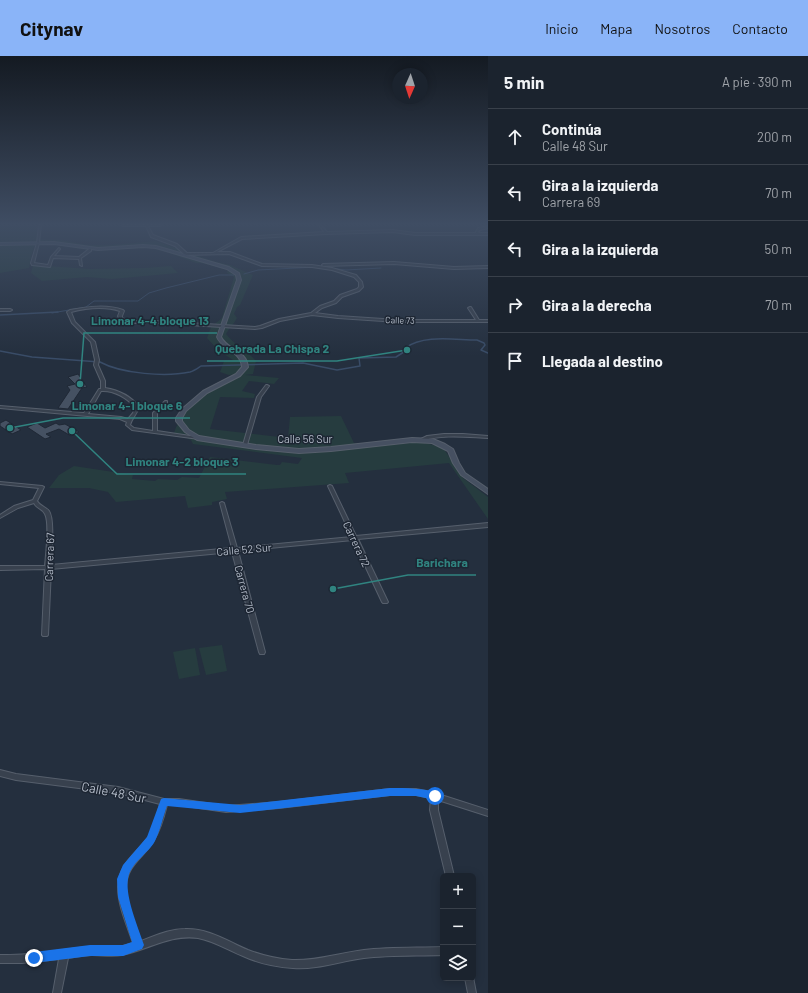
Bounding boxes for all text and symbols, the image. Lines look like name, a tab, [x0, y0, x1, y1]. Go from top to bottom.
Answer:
text: Citynav	[20, 17, 83, 40]
text: Inicio	[545, 20, 578, 37]
text: Mapa	[600, 20, 632, 37]
text: Nosotros	[654, 20, 710, 37]
text: Contacto	[732, 20, 788, 37]
north arrow	[392, 68, 428, 104]
text: 5 min	[504, 72, 544, 92]
text: A pie · 390 m	[722, 74, 792, 90]
text: Continúa	[542, 120, 602, 138]
icon: ahead	[504, 126, 526, 148]
text: 200 m	[757, 129, 792, 145]
text: Calle 48 Sur	[542, 138, 608, 154]
text: Gira a la izquierda	[542, 176, 658, 194]
icon: left	[504, 182, 526, 204]
text: 70 m	[765, 185, 792, 201]
text: Carrera 69	[542, 194, 600, 210]
icon: left	[504, 238, 526, 260]
text: Gira a la izquierda	[542, 240, 658, 258]
text: 50 m	[765, 241, 792, 257]
icon: right	[504, 294, 526, 316]
text: Gira a la derecha	[542, 296, 652, 314]
text: 70 m	[765, 297, 792, 313]
callout: Limonar 4-4 bloque 13	[84, 309, 217, 333]
text: Limonar 4-4 bloque 13	[91, 313, 209, 327]
street label: Calle 73	[385, 314, 415, 326]
callout: Quebrada La Chispa 2	[207, 337, 337, 361]
text: Quebrada La Chispa 2	[215, 341, 329, 355]
icon: arrive	[504, 350, 526, 372]
text: Llegada al destino	[542, 352, 663, 370]
callout: Limonar 4-1 bloque 6	[63, 394, 190, 418]
text: Limonar 4-1 bloque 6	[72, 398, 183, 412]
street label: Calle 56 Sur	[277, 432, 333, 445]
callout: Limonar 4-2 bloque 3	[117, 450, 246, 474]
text: Limonar 4-2 bloque 3	[126, 454, 238, 468]
street label: Carrera 72	[341, 519, 373, 569]
street label: Carrera 67	[42, 532, 56, 582]
street label: Calle 52 Sur	[216, 540, 272, 558]
callout: Barichara	[408, 551, 476, 575]
text: Barichara	[416, 555, 468, 569]
street label: Carrera 70	[232, 564, 258, 614]
street label: Calle 48 Sur	[80, 778, 148, 806]
route start	[426, 787, 444, 805]
map controls	[440, 873, 476, 981]
button: +	[440, 873, 476, 909]
button: −	[440, 909, 476, 945]
button: layers	[440, 945, 476, 981]
route end	[25, 949, 43, 967]

